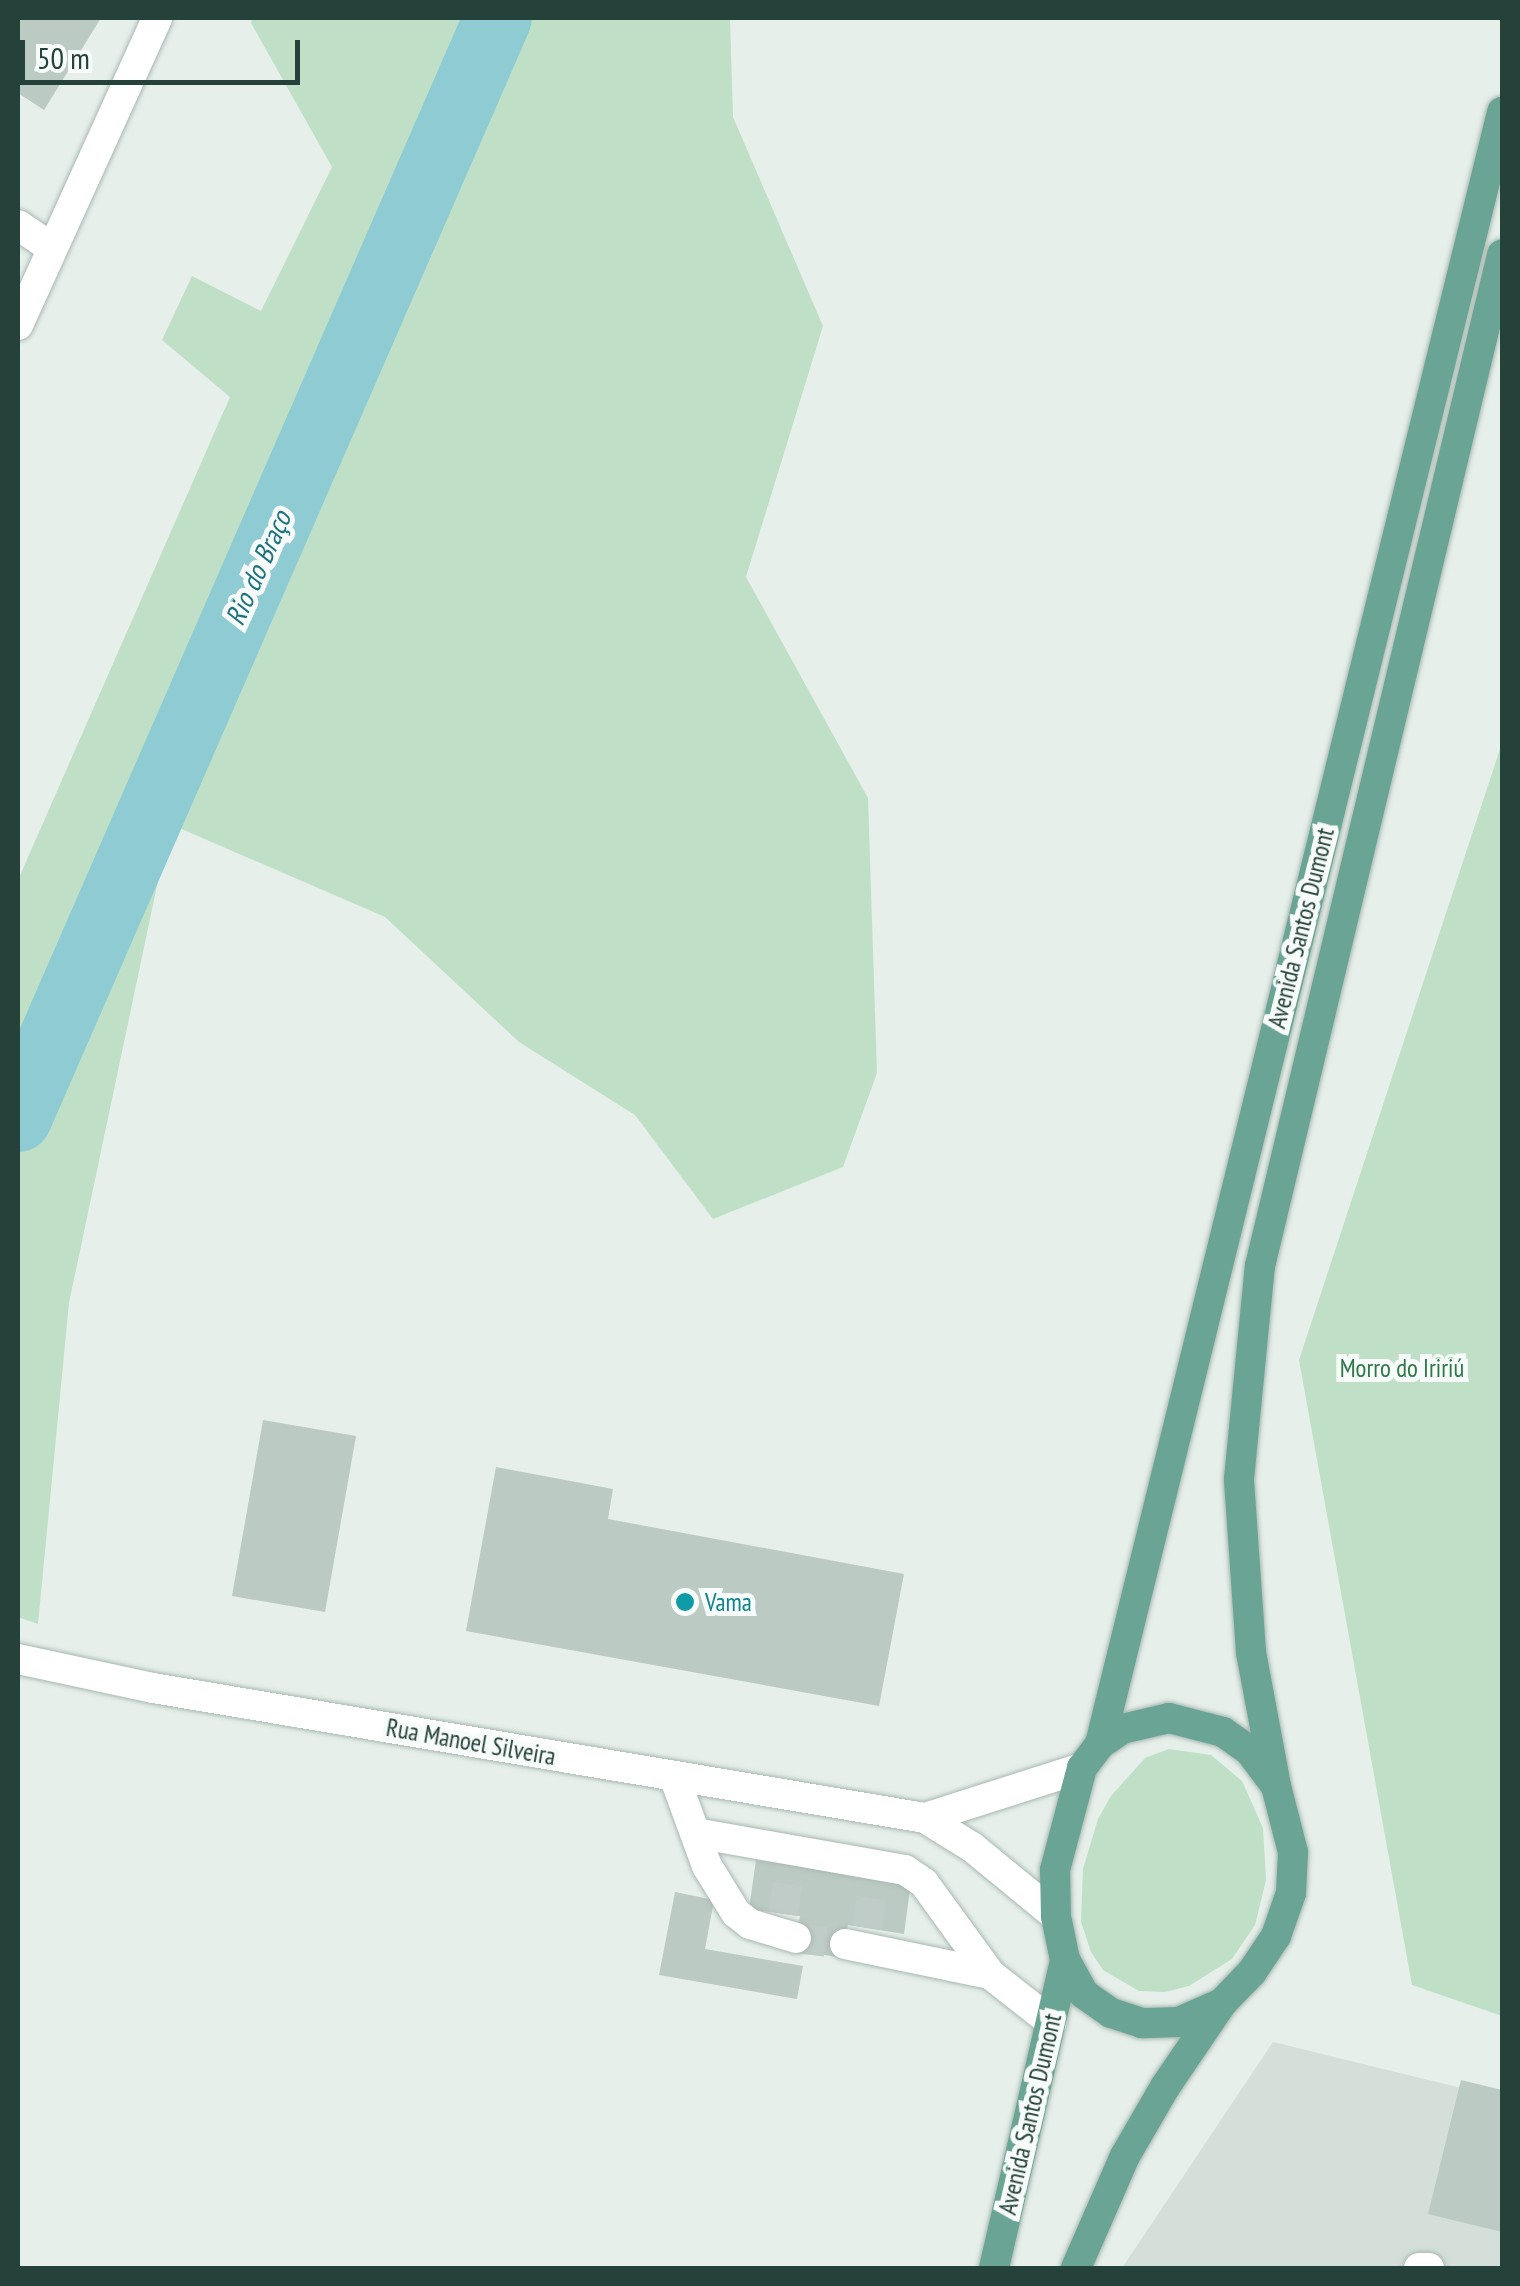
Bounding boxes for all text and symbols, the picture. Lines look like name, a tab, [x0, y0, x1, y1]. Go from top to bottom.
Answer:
scale bar	[25, 20, 305, 82]
text: 50 m	[37, 38, 90, 77]
water label: Rio do Braço	[218, 506, 298, 630]
street label: Avenida Santos Dumont	[1262, 825, 1340, 1031]
park label: Morro do Iririú	[1340, 1353, 1464, 1383]
place label: Vama	[705, 1587, 752, 1617]
marker: Vama	[674, 1591, 696, 1613]
street label: Rua Manoel Silveira	[384, 1712, 558, 1772]
street label: Avenida Santos Dumont	[992, 2011, 1068, 2217]

